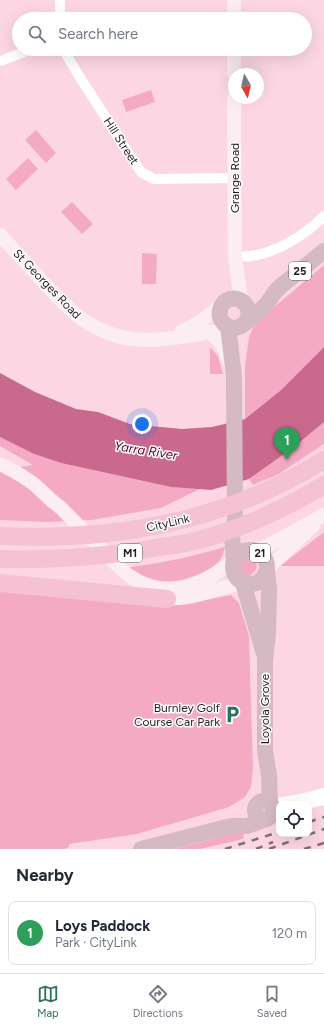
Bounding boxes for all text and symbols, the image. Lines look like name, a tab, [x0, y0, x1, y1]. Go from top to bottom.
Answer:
search box	[12, 12, 312, 56]
icon: search	[26, 23, 48, 45]
text: Search here	[58, 25, 138, 43]
north arrow	[228, 68, 264, 104]
street label: Hill Street	[101, 115, 142, 168]
street label: Grange Road	[228, 143, 242, 213]
street label: St Georges Road	[10, 246, 84, 322]
road number: 25	[289, 262, 311, 280]
your location	[132, 414, 152, 434]
pin: 1	[274, 427, 300, 460]
water label: Yarra River	[113, 438, 179, 463]
street label: CityLink	[145, 511, 191, 535]
road number: M1	[118, 544, 142, 562]
road number: 21	[250, 544, 270, 562]
street label: Loyola Grove	[258, 673, 272, 744]
place label: Burnley Golf Course Car Park	[134, 701, 221, 729]
parking icon: Burnley Golf Course Car Park	[223, 705, 243, 725]
map controls	[276, 801, 312, 837]
button: locate	[276, 801, 312, 837]
text: Nearby	[16, 865, 74, 885]
text: Loys Paddock	[55, 917, 150, 935]
text: 1	[27, 926, 33, 941]
text: 120 m	[272, 926, 307, 941]
text: Park · CityLink	[55, 935, 137, 950]
tab: Map	[37, 983, 59, 1020]
tab: Directions	[133, 983, 183, 1020]
tab: Saved	[257, 983, 287, 1020]

